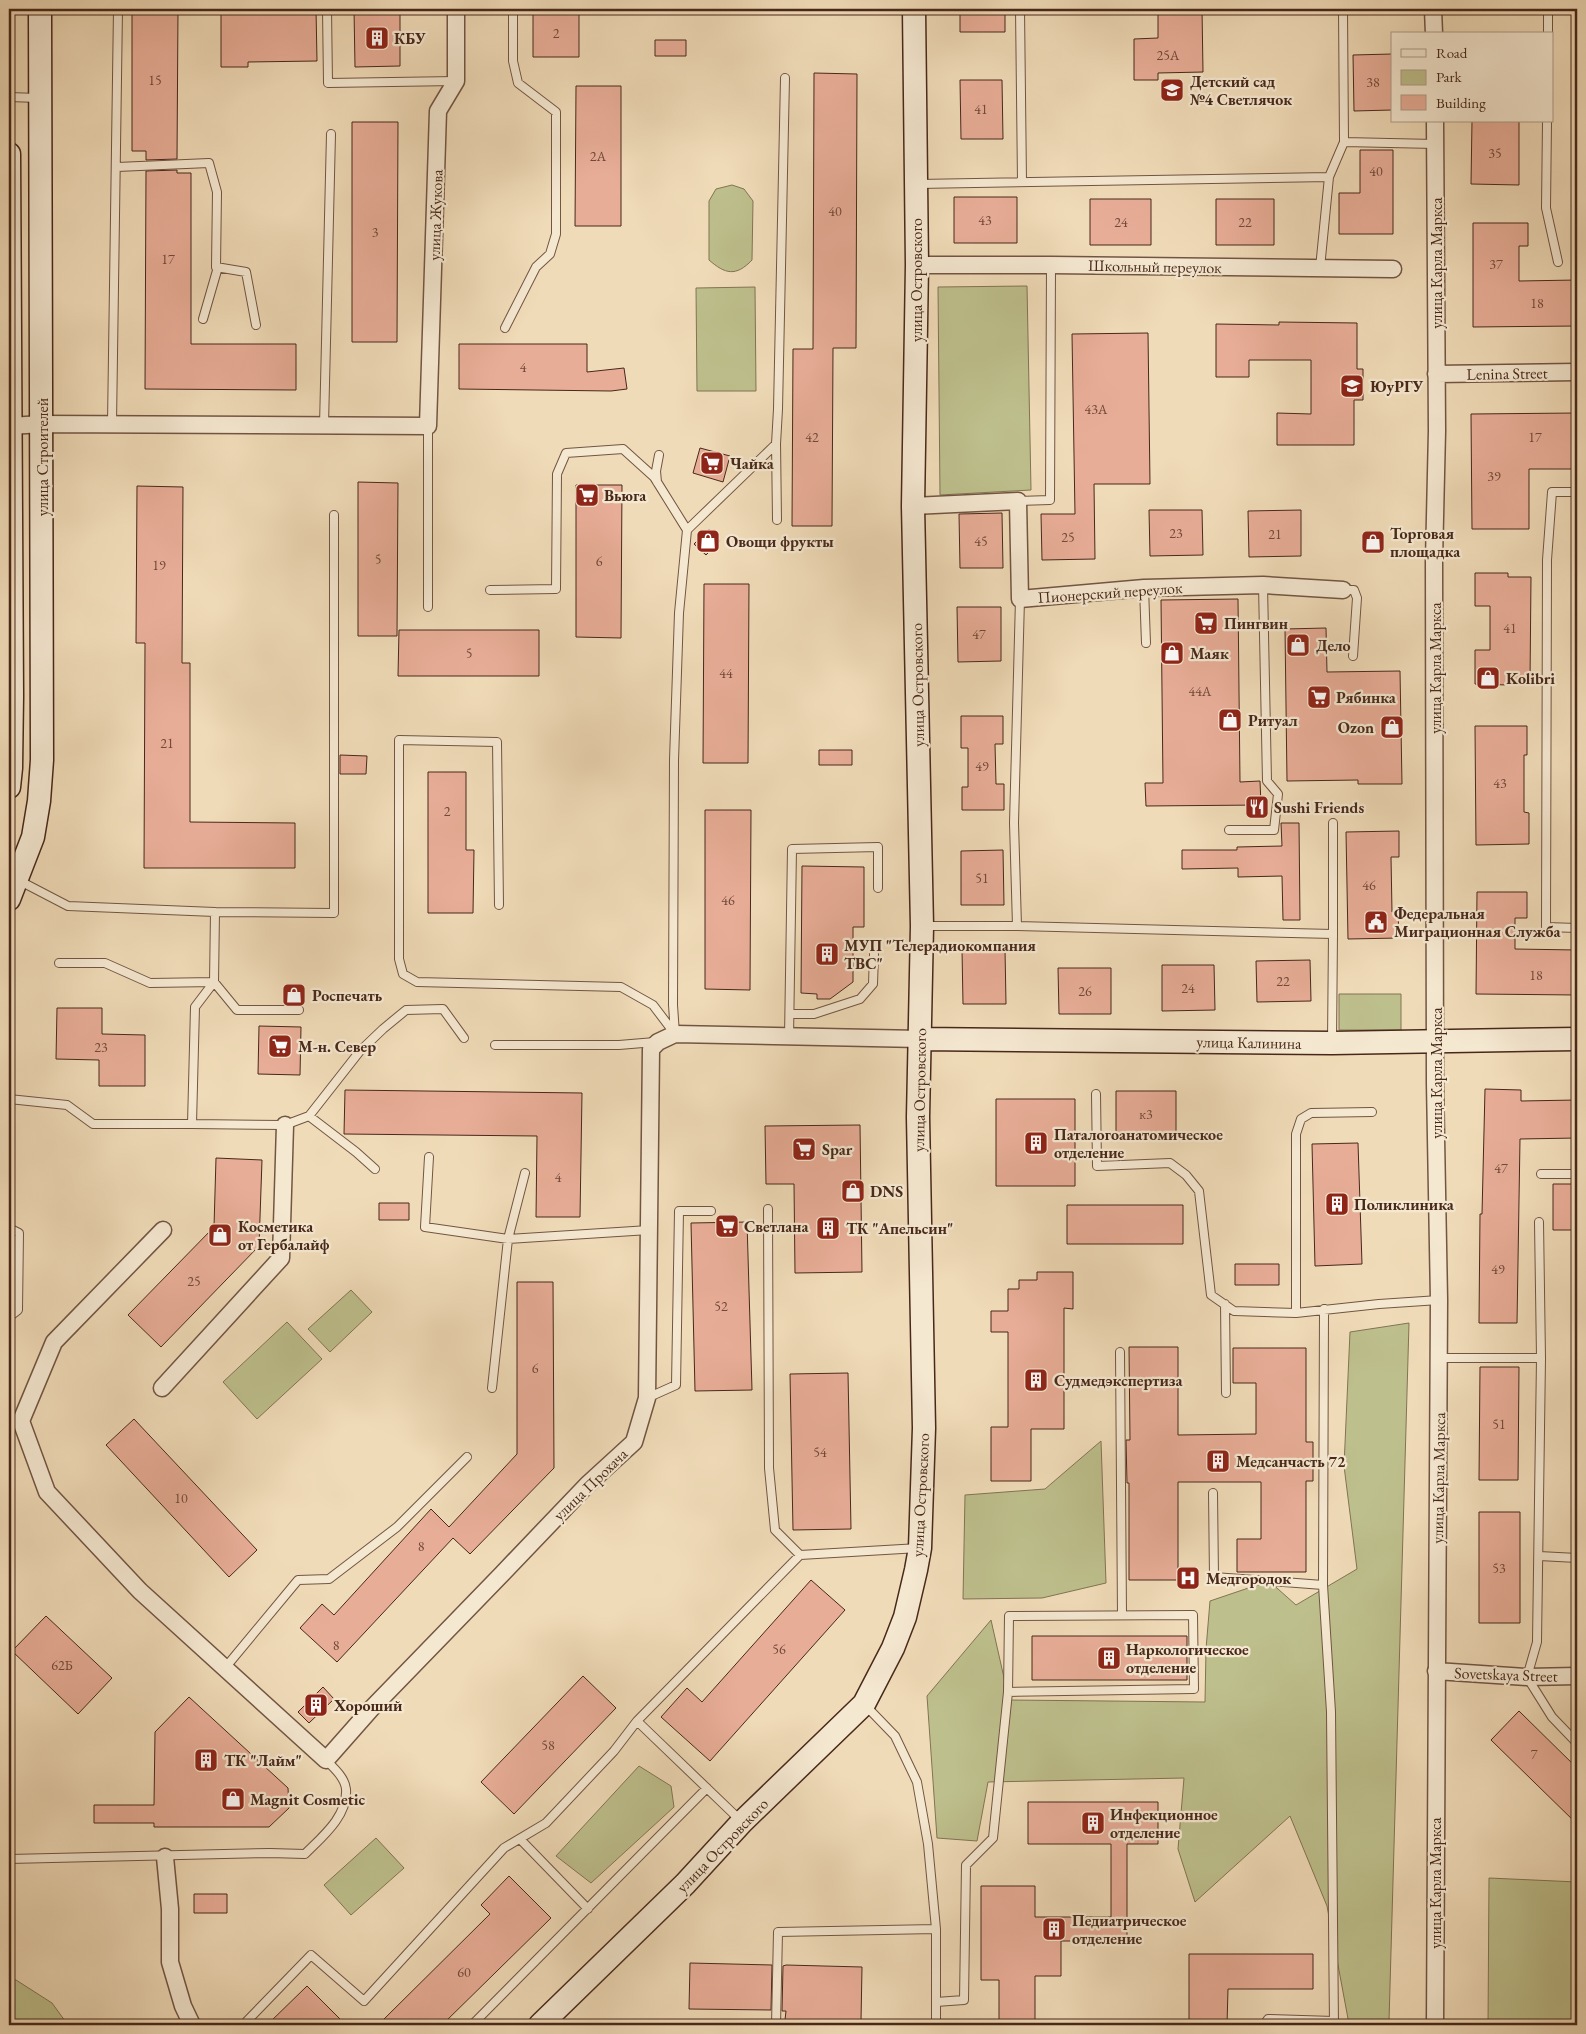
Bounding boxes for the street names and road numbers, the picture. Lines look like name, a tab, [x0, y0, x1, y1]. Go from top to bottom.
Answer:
street label: улица Жукова	[423, 169, 448, 261]
street label: улица Карла Маркса	[1426, 197, 1447, 329]
street label: улица Островского	[906, 218, 927, 342]
street label: Школьный переулок	[1088, 255, 1222, 278]
street label: Lenina Street	[1466, 362, 1548, 385]
street label: улица Строителей	[32, 397, 53, 516]
street label: Пионерский переулок	[1037, 577, 1184, 608]
street label: улица Карла Маркса	[1425, 602, 1446, 734]
street label: улица Островского	[906, 623, 929, 747]
street label: улица Карла Маркса	[1426, 1007, 1447, 1139]
street label: улица Островского	[908, 1028, 931, 1152]
street label: улица Калинина	[1196, 1031, 1302, 1054]
street label: улица Карла Маркса	[1427, 1411, 1450, 1544]
street label: улица Островского	[907, 1433, 934, 1557]
street label: улица Прохача	[549, 1443, 633, 1525]
street label: Sovetskaya Street	[1454, 1662, 1558, 1687]
street label: улица Островского	[672, 1793, 773, 1897]
street label: улица Карла Маркса	[1425, 1817, 1446, 1949]

